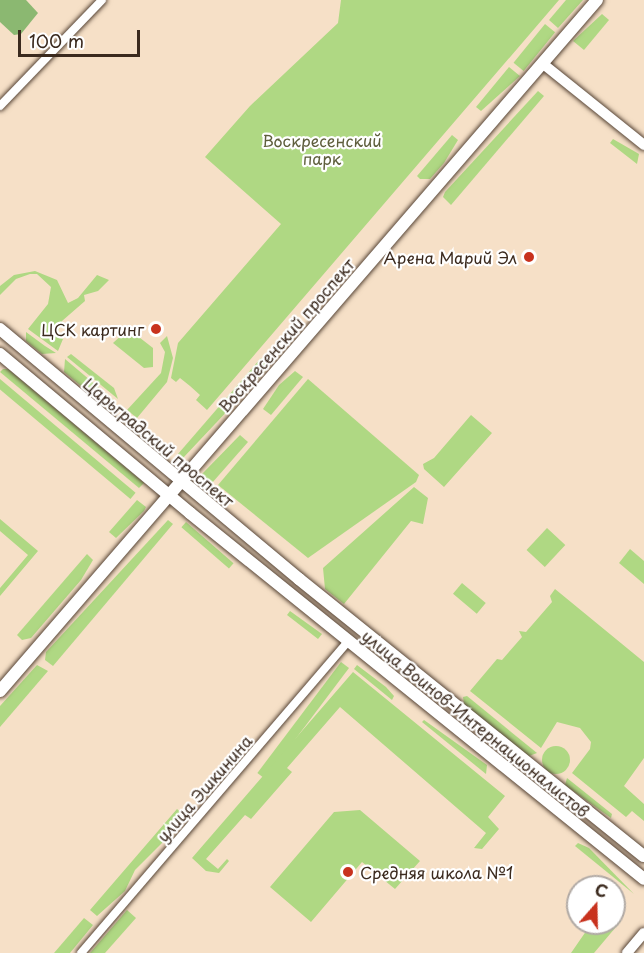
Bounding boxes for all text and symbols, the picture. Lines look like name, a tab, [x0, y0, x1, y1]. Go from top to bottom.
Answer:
scale bar	[21, 18, 142, 56]
text: 100 m	[29, 27, 84, 54]
park label: Воскресенский парк	[262, 130, 382, 168]
place label: Арена Марий Эл	[383, 247, 517, 267]
marker: Арена Марий Эл	[522, 250, 536, 264]
street label: Воскресенский проспект	[214, 254, 358, 416]
place label: ЦСК картинг	[39, 319, 144, 339]
marker: ЦСК картинг	[149, 322, 163, 336]
street label: Царьградский проспект	[80, 373, 238, 511]
street label: улица Воинов-Интернационалистов	[358, 625, 594, 821]
street label: улица Эшкинина	[152, 730, 256, 846]
place label: Средняя школа №1	[360, 862, 515, 882]
marker: Средняя школа №1	[341, 865, 355, 879]
north arrow	[566, 875, 626, 935]
text: С	[592, 877, 611, 903]

